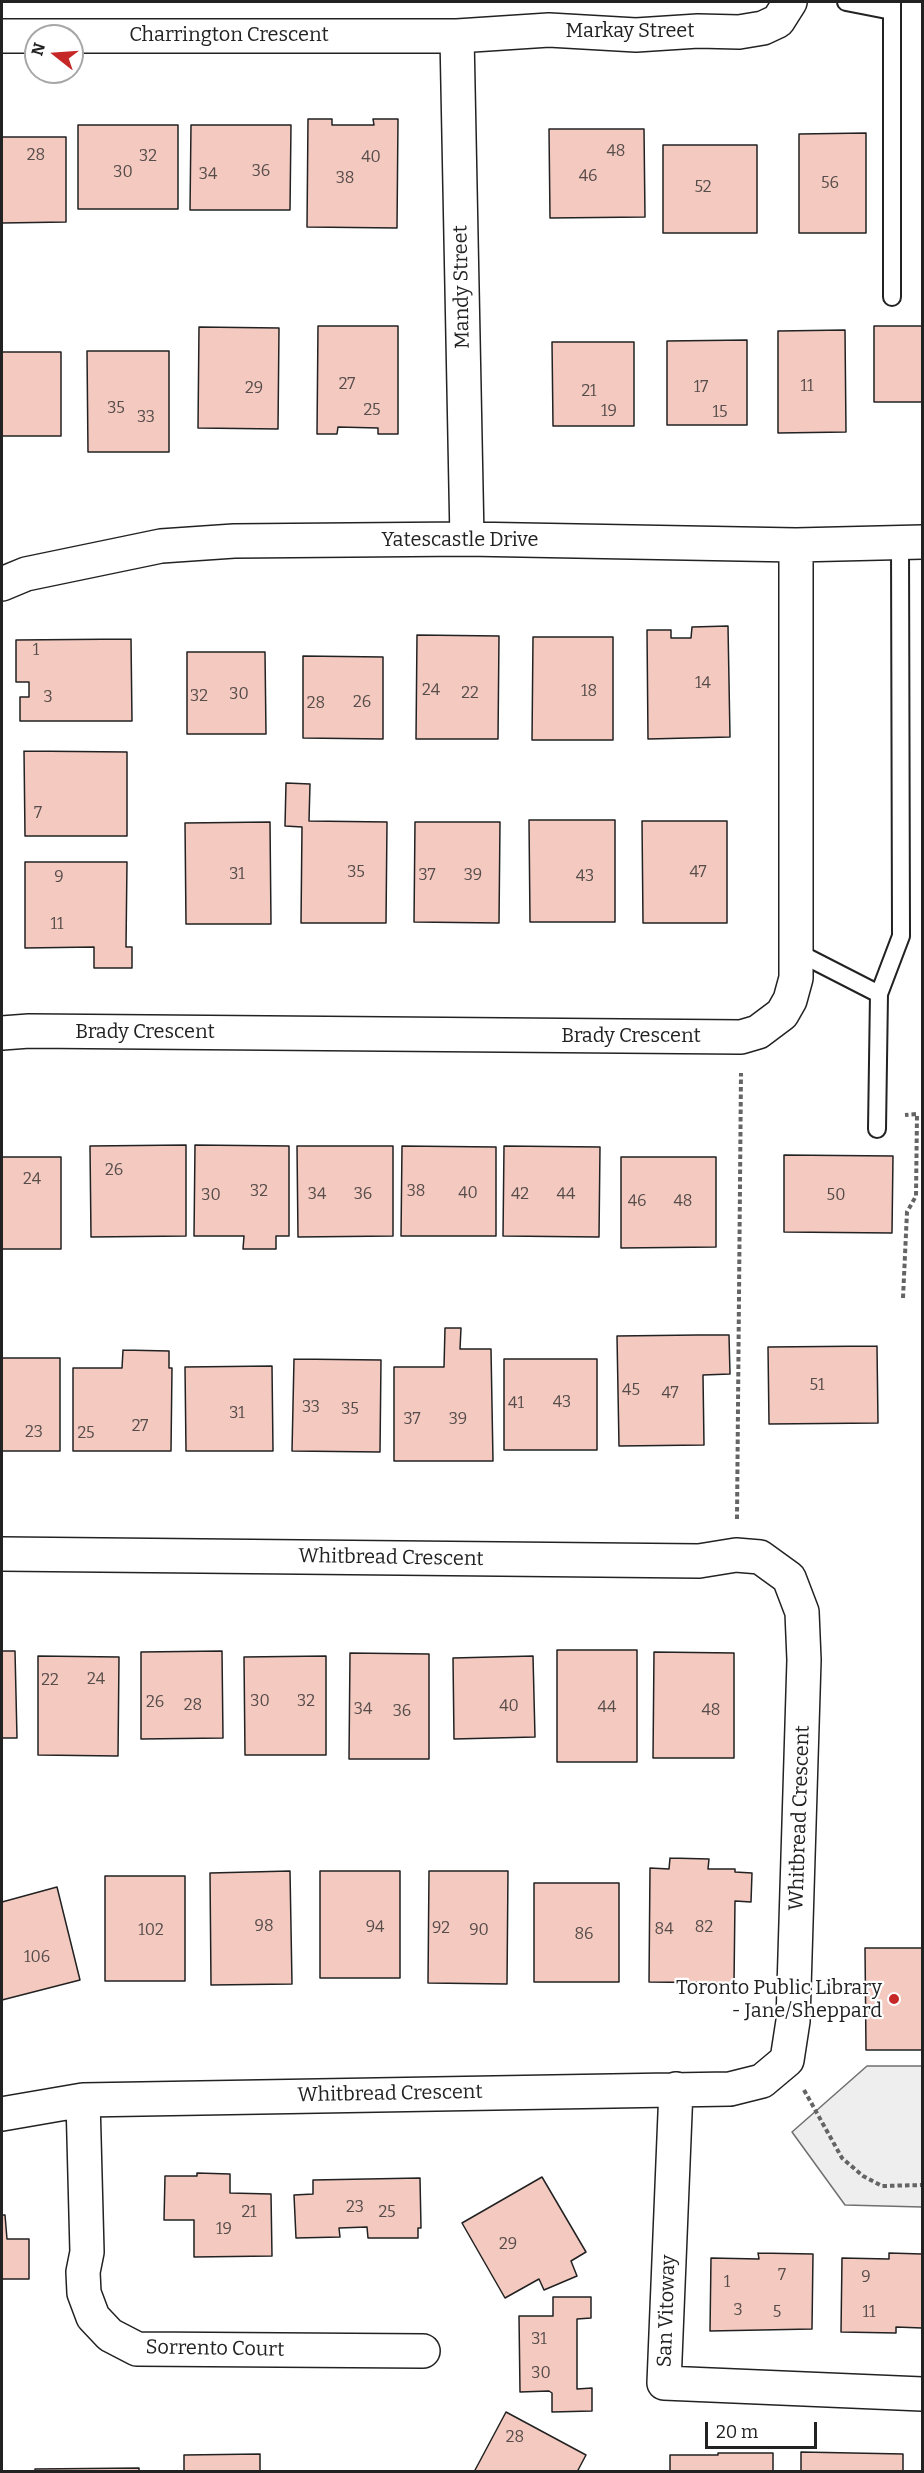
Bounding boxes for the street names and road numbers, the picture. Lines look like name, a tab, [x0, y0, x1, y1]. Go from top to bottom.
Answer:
street label: Markay Street	[565, 19, 695, 43]
street label: Charrington Crescent	[129, 23, 329, 47]
street label: Mandy Street	[449, 225, 475, 349]
street label: Yatescastle Drive	[382, 528, 538, 552]
street label: Brady Crescent	[75, 1020, 215, 1044]
street label: Brady Crescent	[561, 1024, 701, 1048]
street label: Whitbread Crescent	[298, 1544, 484, 1572]
street label: Whitbread Crescent	[785, 1725, 815, 1911]
street label: Whitbread Crescent	[297, 2080, 483, 2108]
street label: San Vitoway	[653, 2254, 681, 2368]
street label: Sorrento Court	[146, 2336, 284, 2362]

